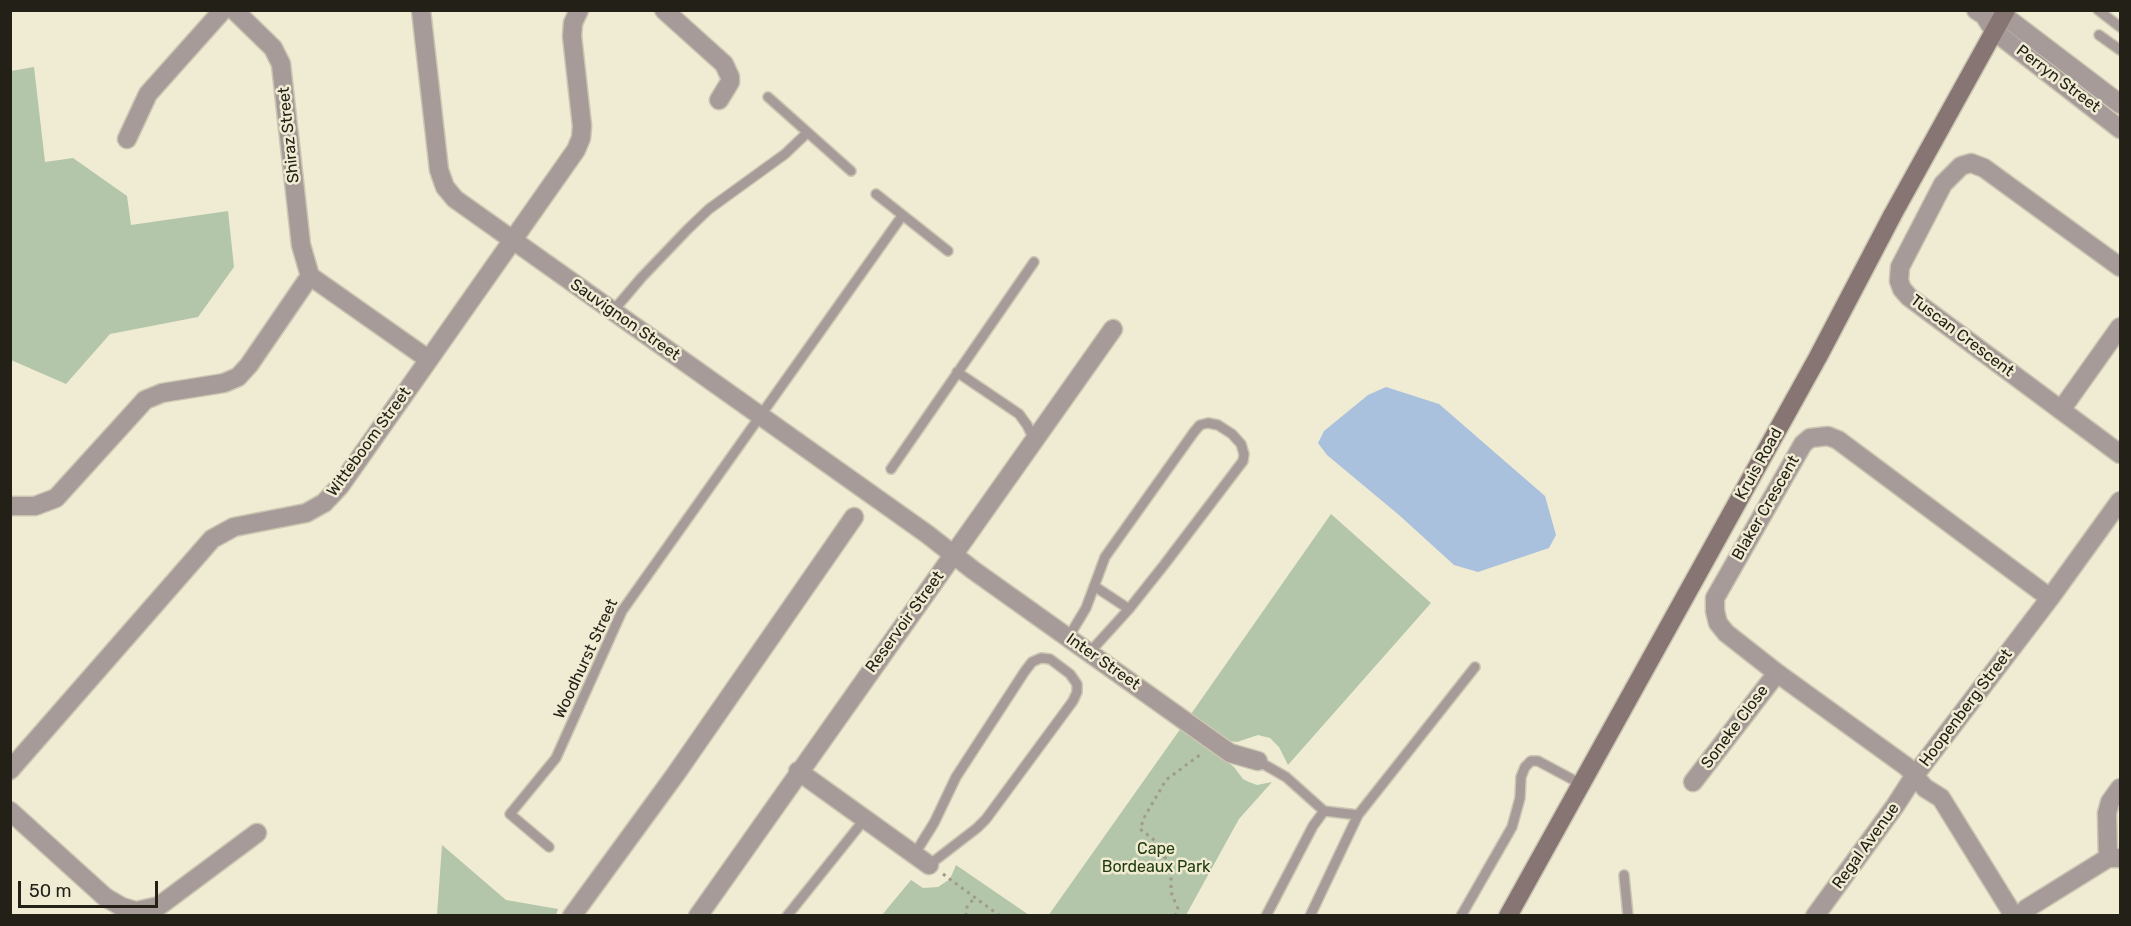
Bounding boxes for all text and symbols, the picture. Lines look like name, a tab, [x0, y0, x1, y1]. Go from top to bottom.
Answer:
street label: Perryn Street	[2012, 41, 2104, 117]
street label: Shiraz Street	[274, 86, 304, 184]
street label: Sauvignon Street	[566, 275, 684, 365]
street label: Tuscan Crescent	[1907, 291, 2017, 381]
street label: Witteboom Street	[323, 384, 415, 500]
street label: Kruis Road	[1731, 425, 1787, 503]
street label: Blaker Crescent	[1728, 452, 1804, 564]
street label: Reservoir Street	[862, 568, 948, 676]
street label: Woodhurst Street	[550, 596, 622, 722]
street label: Inter Street	[1063, 630, 1143, 694]
street label: Hoopenberg Street	[1916, 645, 2016, 771]
street label: Soneke Close	[1697, 682, 1773, 772]
street label: Regal Avenue	[1828, 799, 1904, 893]
park label: Cape Bordeaux Park	[1102, 839, 1210, 877]
scale bar	[21, 869, 160, 907]
text: 50 m	[29, 880, 72, 902]

